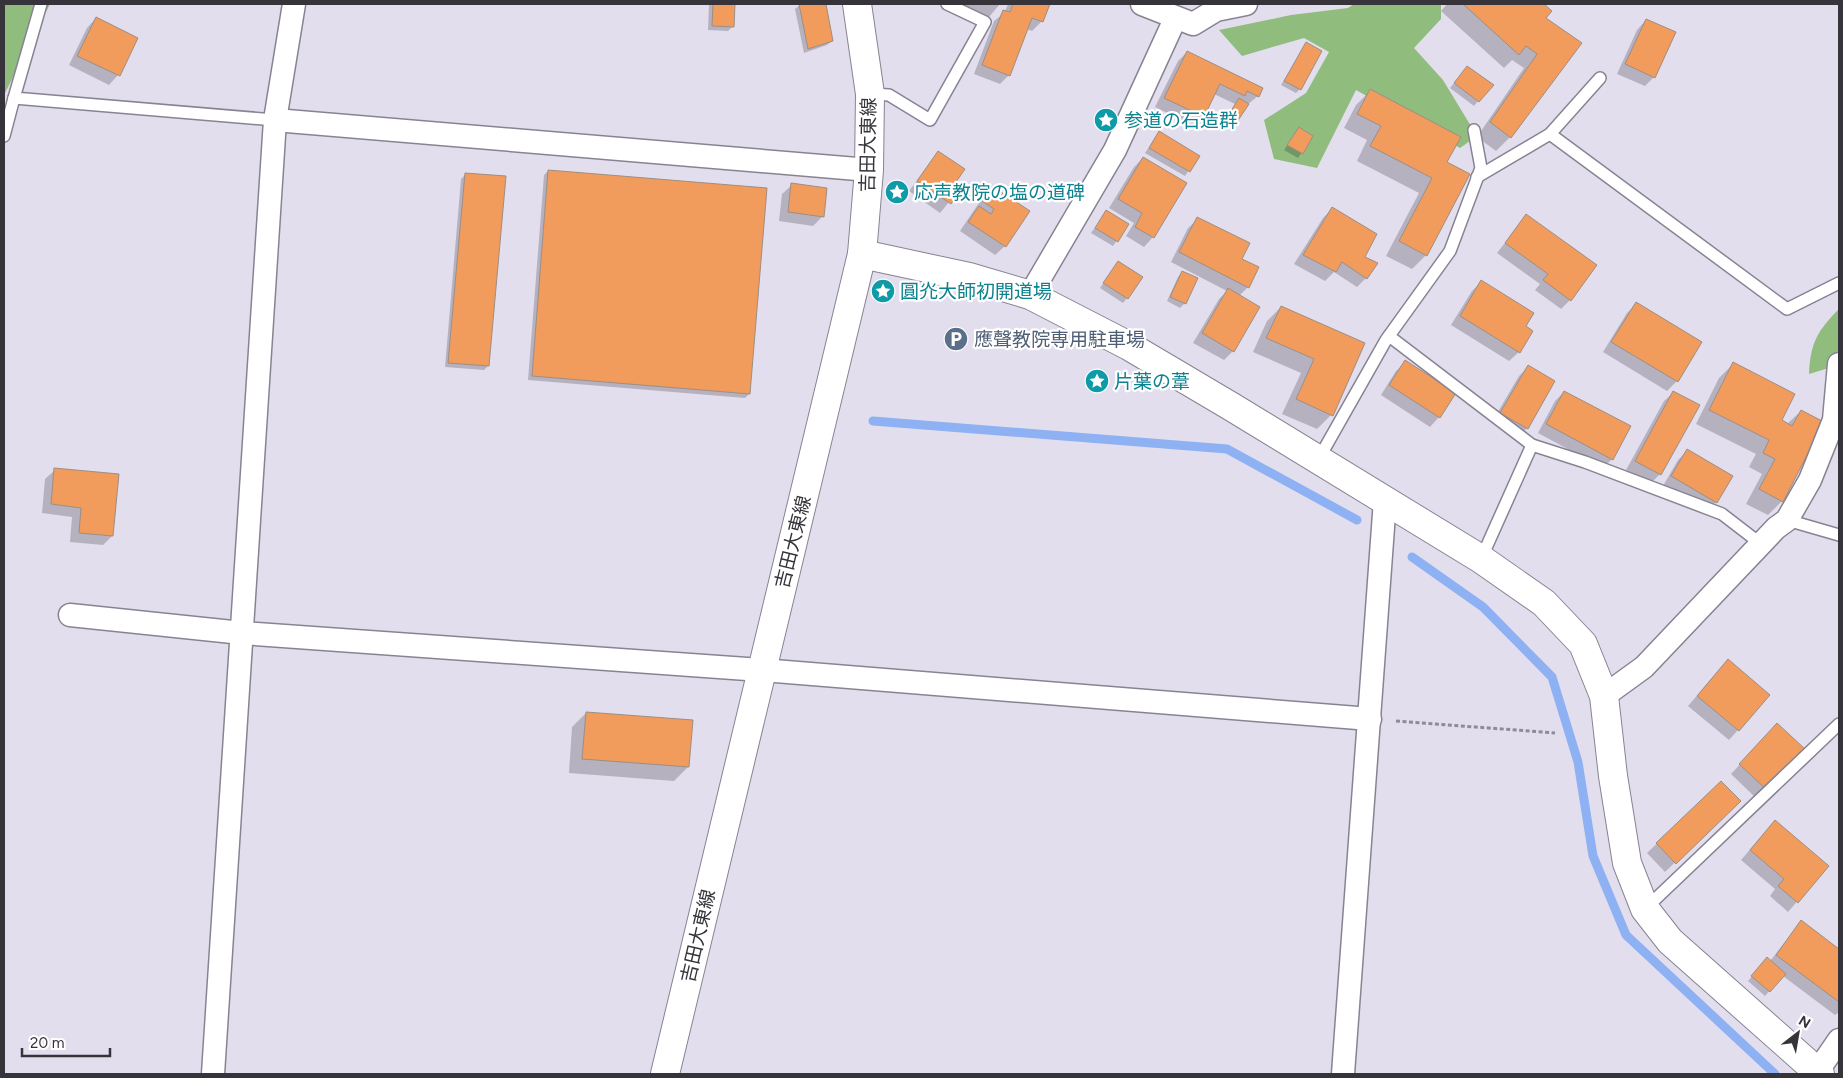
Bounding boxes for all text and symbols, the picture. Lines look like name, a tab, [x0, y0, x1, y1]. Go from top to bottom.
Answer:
street label: 吉田大東線	[856, 97, 880, 193]
place icon: 参道の石造群	[1093, 107, 1119, 133]
place label: 参道の石造群	[1124, 109, 1238, 132]
place icon: 応声教院の塩の道碑	[884, 179, 910, 205]
place label: 応声教院の塩の道碑	[914, 181, 1085, 204]
place icon: 圓灮大師初開道場	[870, 278, 896, 304]
place label: 圓灮大師初開道場	[900, 280, 1052, 303]
parking icon: 應聲教院専用駐車場	[943, 326, 969, 352]
place label: 應聲教院専用駐車場	[974, 328, 1145, 351]
place icon: 片葉の葦	[1084, 368, 1110, 394]
place label: 片葉の葦	[1114, 370, 1190, 393]
street label: 吉田大東線	[770, 493, 816, 591]
street label: 吉田大東線	[676, 887, 720, 985]
north arrow	[1773, 1008, 1823, 1058]
text: N	[1795, 1012, 1813, 1032]
scale bar	[22, 1026, 110, 1058]
text: 20 m	[30, 1034, 64, 1052]

